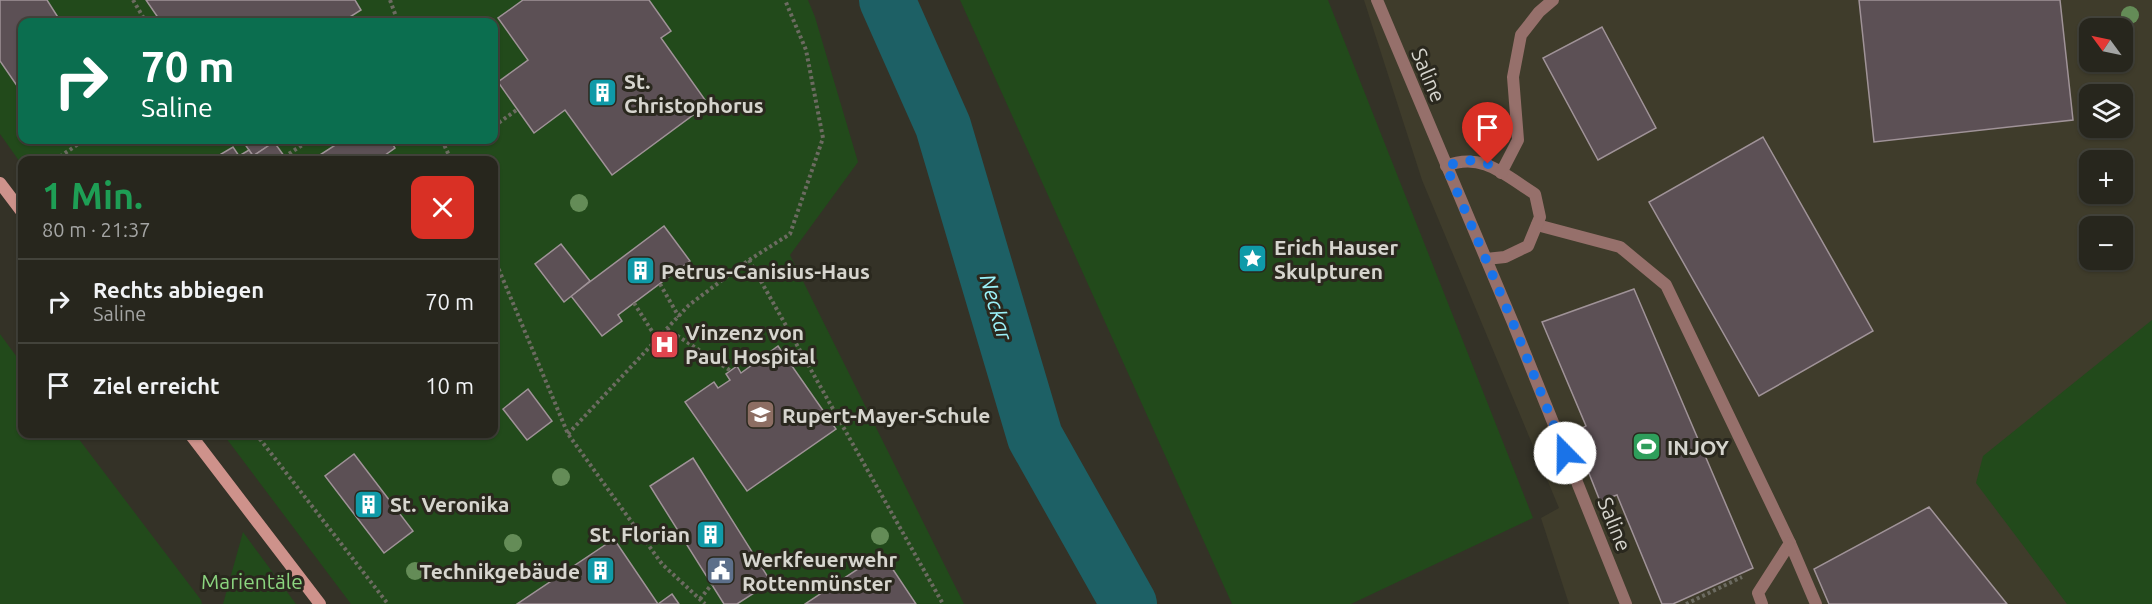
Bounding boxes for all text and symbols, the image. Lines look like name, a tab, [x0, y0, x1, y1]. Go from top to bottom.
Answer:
north arrow	[2079, 18, 2133, 72]
map controls	[2079, 18, 2133, 270]
icon: right	[42, 42, 120, 120]
text: 70 m	[141, 43, 235, 90]
street label: Saline	[1407, 45, 1451, 105]
place label: St. Christophorus	[624, 69, 764, 117]
building icon: St. Christophorus	[587, 77, 619, 109]
button: layers	[2079, 84, 2133, 138]
text: Saline	[141, 92, 213, 122]
pin	[1462, 102, 1513, 164]
icon: arrive	[1471, 111, 1504, 144]
button: +	[2079, 150, 2133, 204]
text: 1 Min.	[42, 175, 143, 216]
button: close	[411, 176, 474, 239]
button: −	[2079, 216, 2133, 270]
text: 80 m · 21:37	[42, 218, 151, 241]
place label: Erich Hauser Skulpturen	[1274, 235, 1398, 283]
place icon: Erich Hauser Skulpturen	[1237, 243, 1269, 275]
building icon: Petrus-Canisius-Haus	[624, 255, 656, 287]
place label: Petrus-Canisius-Haus	[661, 259, 870, 283]
water label: Neckar	[976, 271, 1019, 344]
text: Rechts abbiegen	[93, 277, 264, 302]
icon: right	[42, 285, 75, 318]
text: 70 m	[425, 289, 474, 314]
text: Saline	[93, 302, 146, 325]
place label: Vinzenz von Paul Hospital	[685, 320, 816, 368]
hospital icon: Vinzenz von Paul Hospital	[648, 328, 680, 360]
icon: arrive	[42, 369, 75, 402]
text: Ziel erreicht	[93, 373, 220, 398]
text: 10 m	[425, 373, 474, 398]
school or university icon: Rupert-Mayer-Schule	[745, 399, 777, 431]
place label: Rupert-Mayer-Schule	[782, 403, 990, 427]
position arrow	[1533, 421, 1597, 485]
sports icon: INJOY	[1630, 431, 1662, 463]
place label: INJOY	[1667, 435, 1730, 459]
building icon: St. Veronika	[353, 488, 385, 520]
place label: St. Veronika	[390, 492, 509, 516]
street label: Saline	[1593, 494, 1637, 554]
building icon: St. Florian	[695, 518, 727, 550]
place label: St. Florian	[590, 522, 690, 546]
place label: Werkfeuerwehr Rottenmünster	[742, 547, 898, 595]
building icon: Technikgebäude	[585, 555, 617, 587]
public building icon: Werkfeuerwehr Rottenmünster	[705, 555, 737, 587]
place label: Technikgebäude	[420, 559, 580, 583]
park label: Marientäle	[201, 569, 303, 593]

